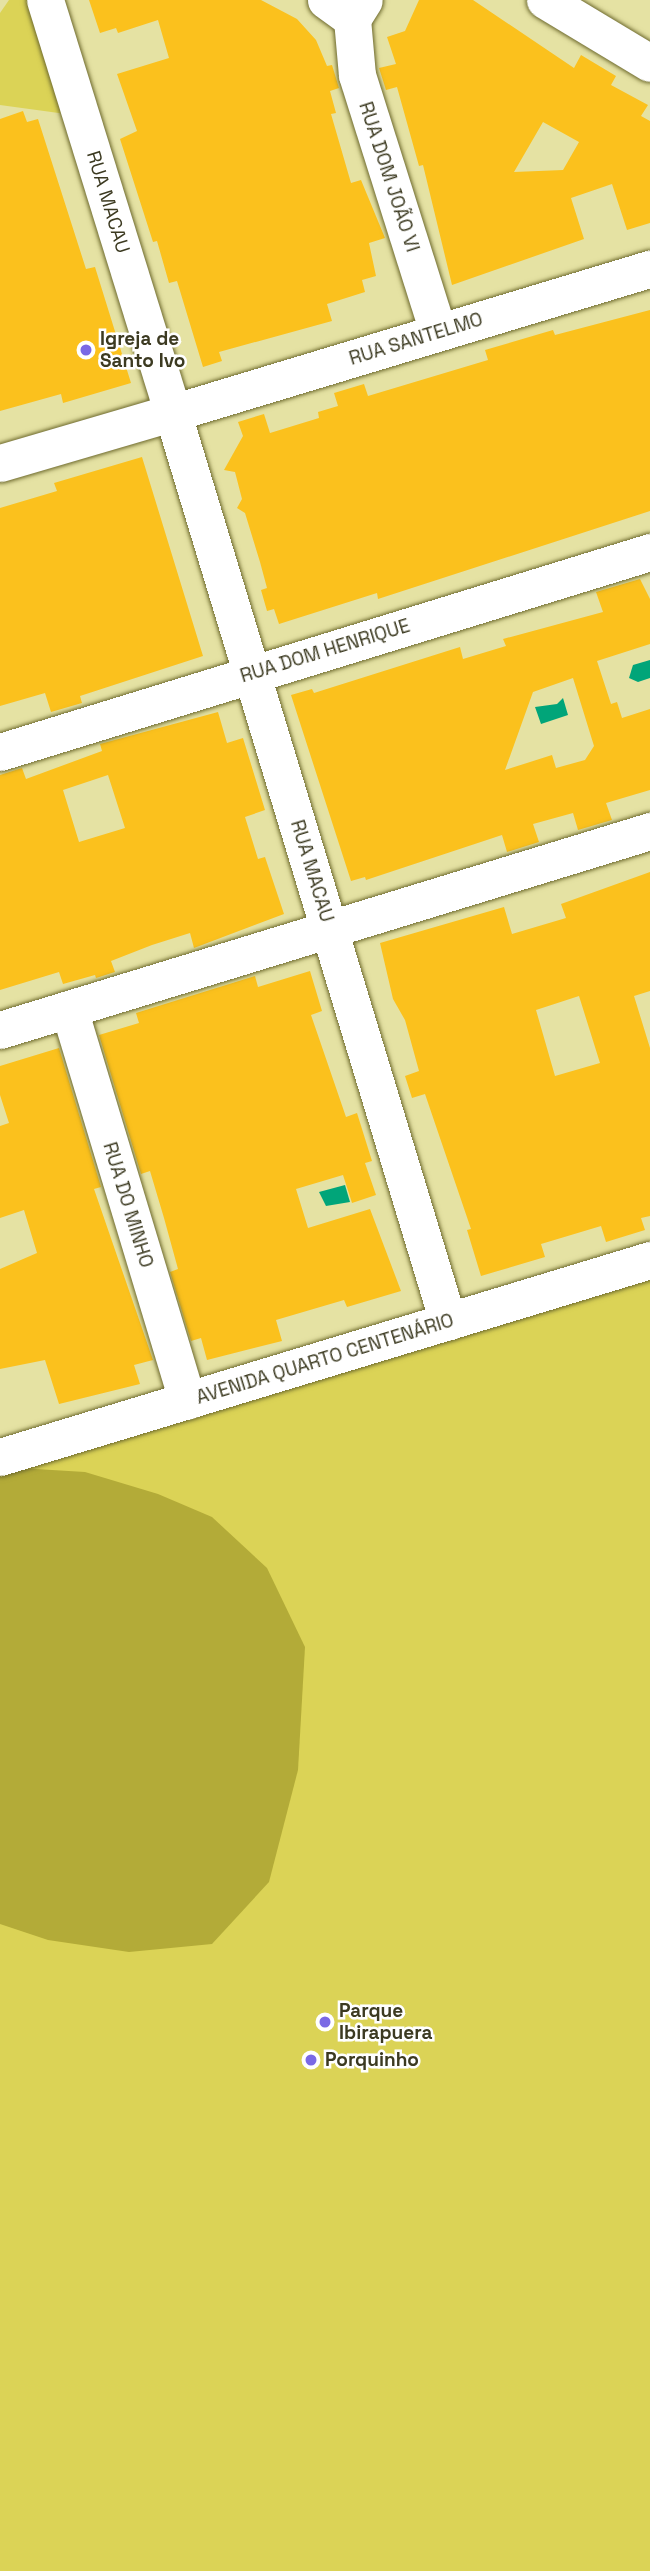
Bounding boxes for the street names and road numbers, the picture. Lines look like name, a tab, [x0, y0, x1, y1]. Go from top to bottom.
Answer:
street label: RUA DOM JOÃO VI	[354, 99, 424, 255]
street label: RUA MACAU	[82, 148, 134, 256]
street label: RUA SANTELMO	[346, 308, 486, 370]
street label: RUA DOM HENRIQUE	[237, 614, 413, 688]
street label: RUA MACAU	[286, 817, 338, 925]
street label: RUA DO MINHO	[98, 1139, 158, 1271]
street label: AVENIDA QUARTO CENTENÁRIO	[193, 1309, 457, 1409]

